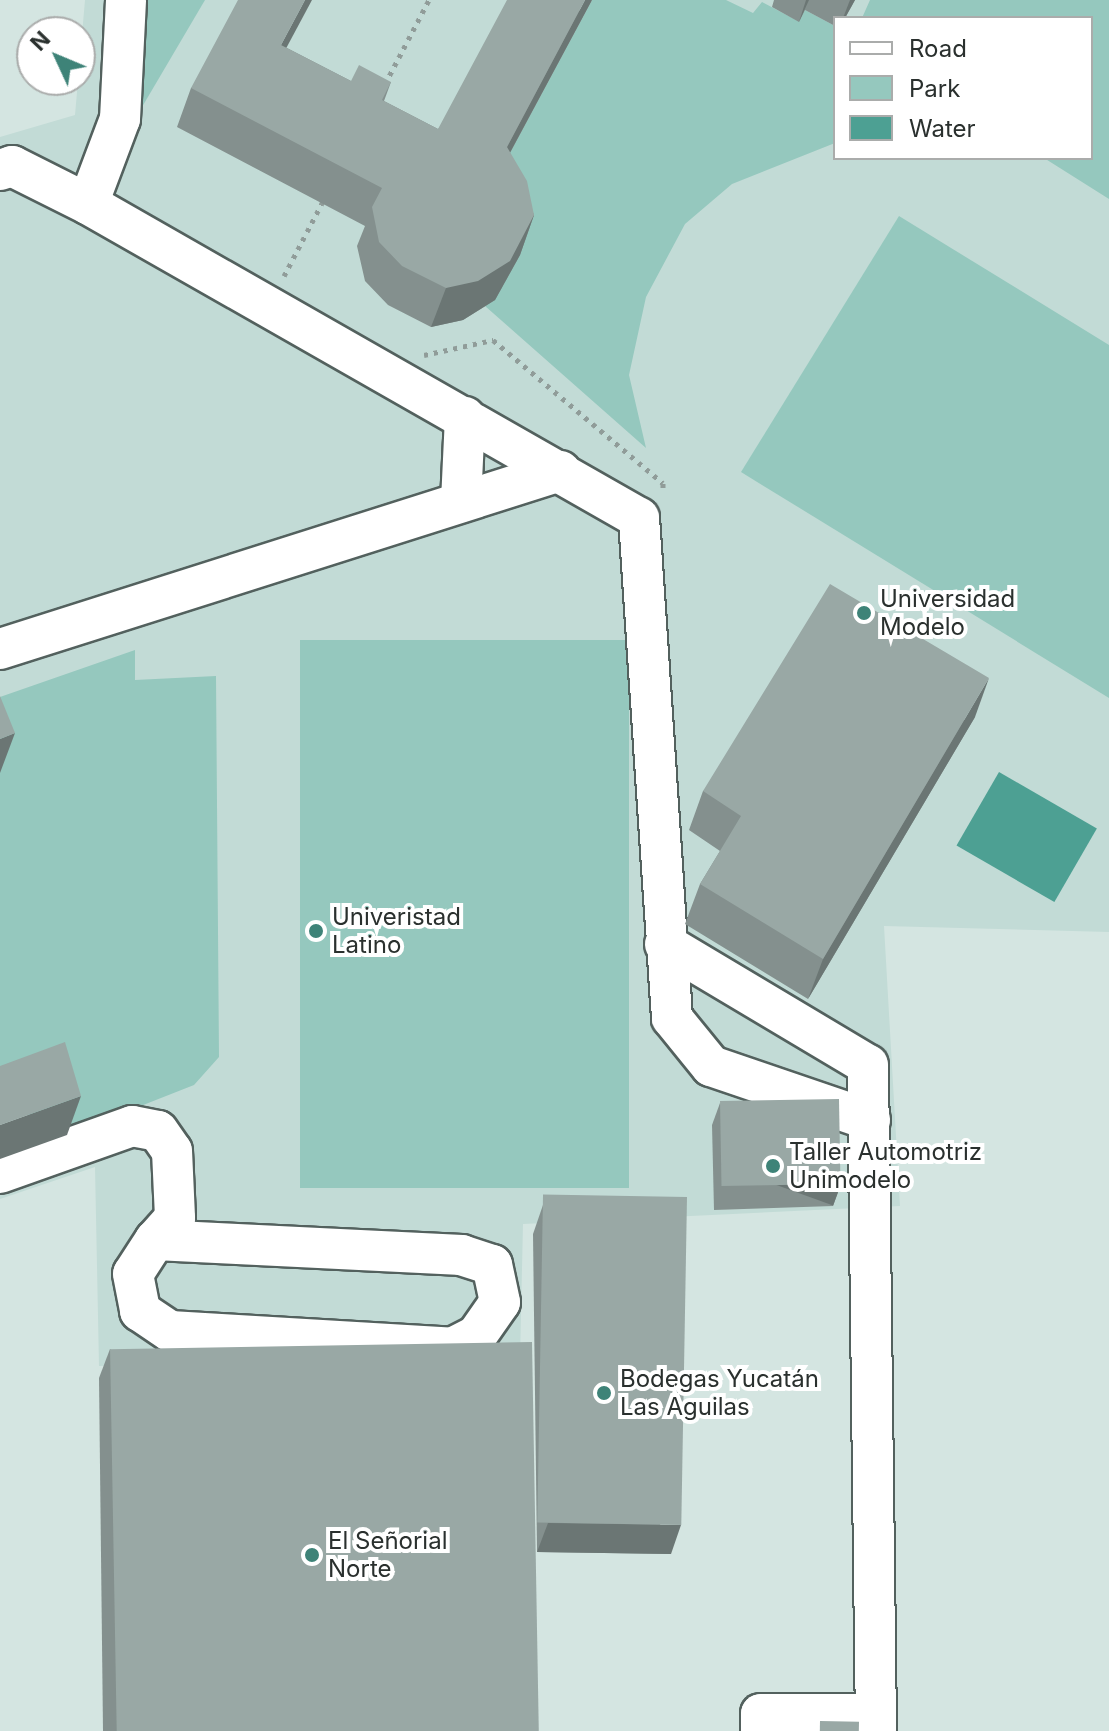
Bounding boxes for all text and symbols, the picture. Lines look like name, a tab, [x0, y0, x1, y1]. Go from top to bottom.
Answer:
north arrow	[16, 16, 96, 96]
legend	[833, 16, 1093, 160]
text: N	[25, 26, 55, 56]
text: Road	[909, 34, 967, 63]
text: Park	[909, 74, 960, 103]
text: Water	[909, 114, 976, 143]
place label: Universidad Modelo	[880, 585, 1015, 641]
marker: Universidad Modelo	[855, 604, 873, 622]
place label: Univeristad Latino	[332, 903, 461, 959]
marker: Univeristad Latino	[307, 922, 325, 940]
place label: Taller Automotriz Unimodelo	[789, 1138, 982, 1194]
marker: Taller Automotriz Unimodelo	[764, 1157, 782, 1175]
place label: Bodegas Yucatán Las Aguilas	[620, 1365, 819, 1421]
marker: Bodegas Yucatán Las Aguilas	[595, 1384, 613, 1402]
place label: El Señorial Norte	[328, 1527, 447, 1583]
marker: El Señorial Norte	[303, 1546, 321, 1564]

